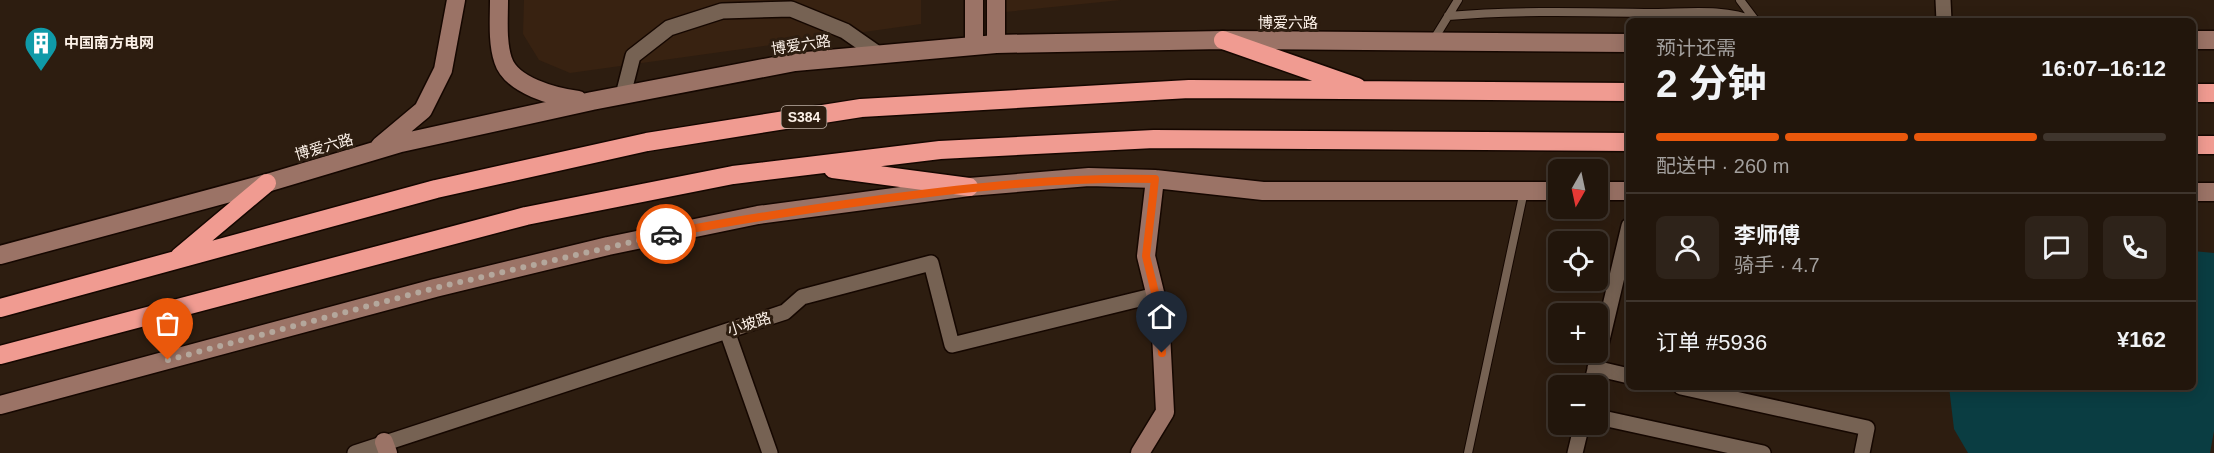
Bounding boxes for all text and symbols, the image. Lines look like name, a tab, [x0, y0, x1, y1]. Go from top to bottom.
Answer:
street label: 博爱六路	[1258, 14, 1318, 31]
building icon: 中国南方电网	[23, 25, 59, 72]
street label: 博爱六路	[770, 32, 832, 57]
place label: 中国南方电网	[64, 34, 154, 51]
text: 预计还需	[1656, 37, 1736, 59]
text: 16:07–16:12	[2041, 56, 2166, 81]
text: 2 分钟	[1656, 62, 1767, 105]
road number: S384	[782, 106, 826, 128]
street label: 博爱六路	[293, 130, 355, 163]
text: 配送中 · 260 m	[1656, 155, 1789, 177]
north arrow	[1548, 159, 1608, 219]
map controls	[1548, 159, 1608, 435]
courier	[636, 204, 696, 264]
button: person	[1656, 216, 1719, 279]
button: chat	[2025, 216, 2088, 279]
button: phone	[2103, 216, 2166, 279]
icon: car	[650, 218, 683, 251]
text: 李师傅	[1734, 223, 1800, 248]
button: locate	[1548, 231, 1608, 291]
text: 骑手 · 4.7	[1734, 254, 1820, 276]
pin	[1136, 291, 1187, 353]
pin	[142, 298, 193, 360]
icon: home	[1145, 300, 1178, 333]
button: +	[1548, 303, 1608, 363]
icon: bag	[151, 307, 184, 340]
street label: 小坡路	[725, 308, 773, 339]
text: ¥162	[2117, 327, 2166, 352]
text: 订单 #5936	[1656, 330, 1767, 355]
button: −	[1548, 375, 1608, 435]

